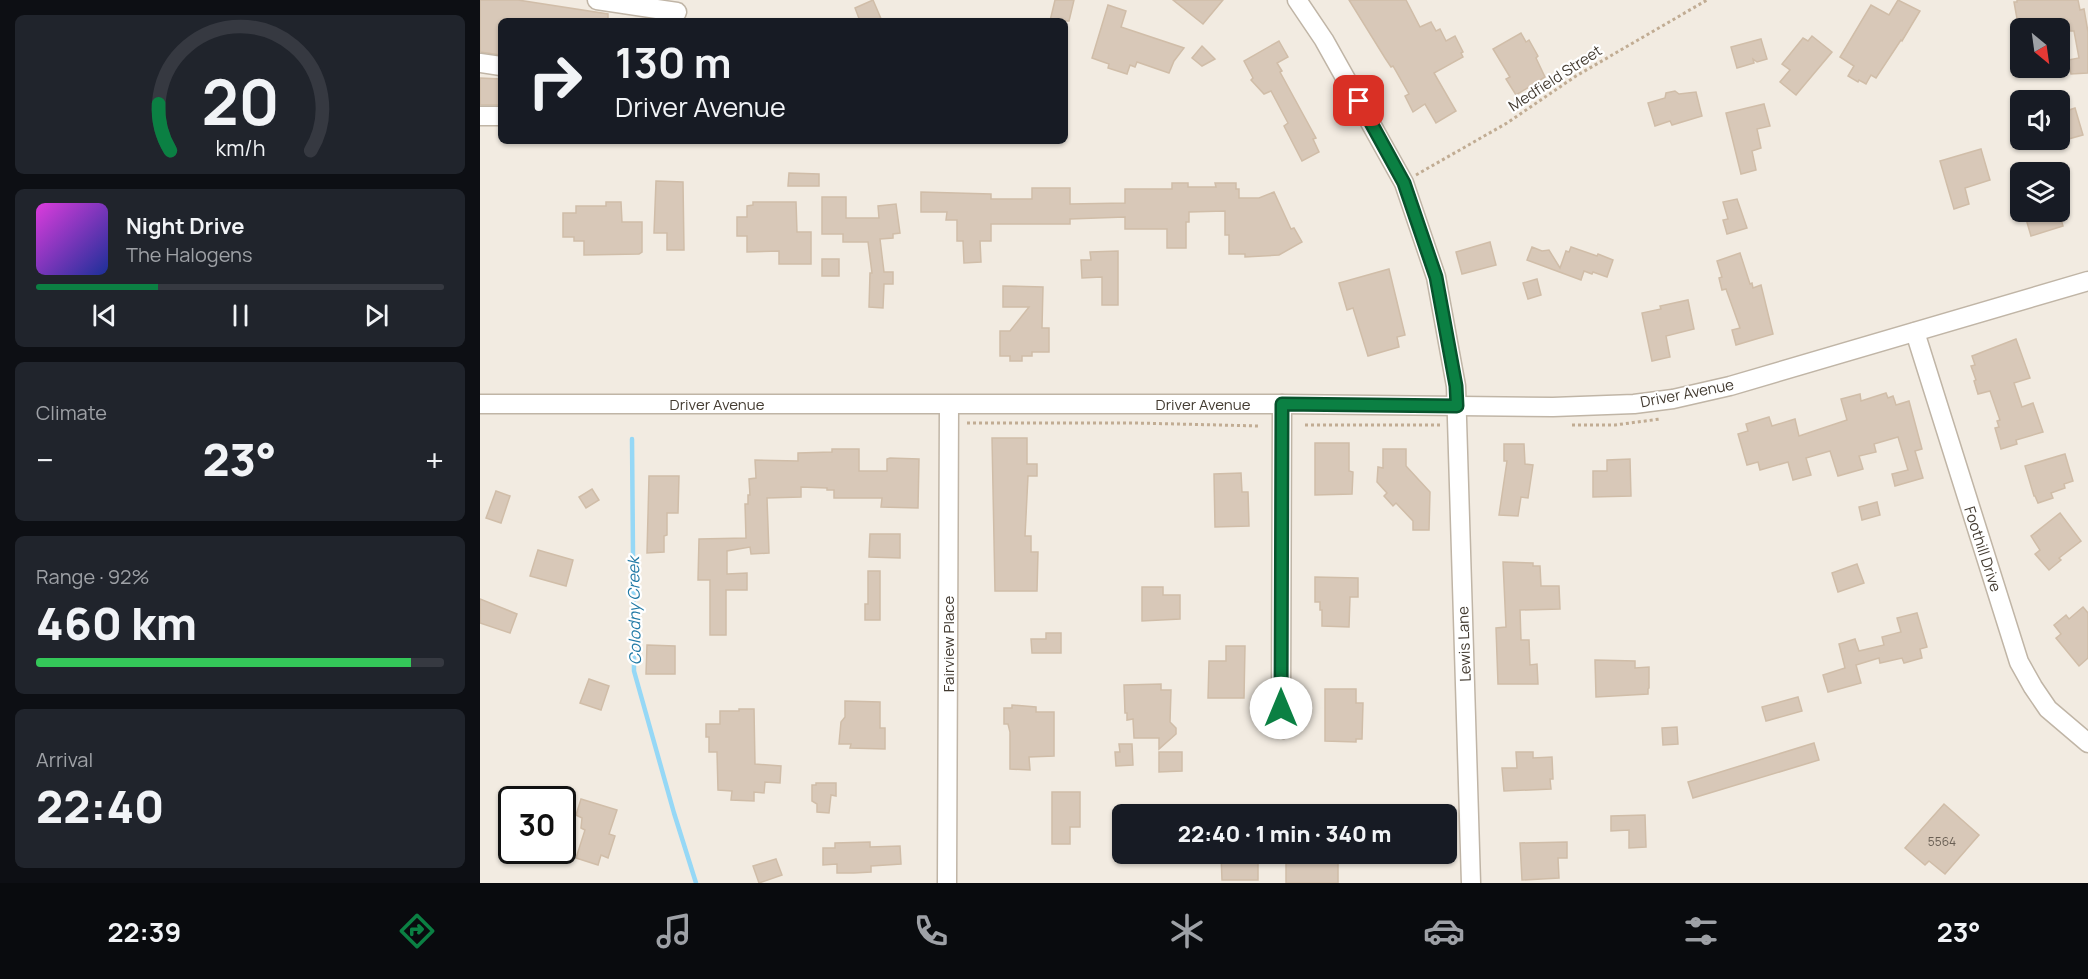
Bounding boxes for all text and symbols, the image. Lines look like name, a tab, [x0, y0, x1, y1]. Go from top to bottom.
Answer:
north arrow	[2010, 18, 2070, 78]
map controls	[2010, 18, 2070, 222]
text: 130 m	[615, 33, 732, 91]
street label: Medfield Street	[1504, 40, 1606, 116]
icon: right	[516, 42, 594, 120]
text: 20	[201, 58, 279, 144]
pin	[1333, 75, 1384, 126]
icon: arrive	[1342, 84, 1375, 117]
text: Driver Avenue	[615, 88, 786, 125]
button: sound	[2010, 90, 2070, 150]
text: km/h	[215, 134, 265, 163]
button: layers	[2010, 162, 2070, 222]
text: Night Drive	[126, 211, 245, 241]
text: The Halogens	[126, 241, 252, 268]
icon: previous	[88, 299, 121, 332]
icon: pause	[224, 299, 257, 332]
icon: next	[360, 299, 393, 332]
street label: Driver Avenue	[1638, 374, 1736, 412]
street label: Driver Avenue	[670, 394, 765, 415]
street label: Driver Avenue	[1156, 394, 1251, 415]
text: Climate	[36, 399, 107, 426]
text: 23°	[202, 428, 276, 490]
text: −	[36, 437, 54, 482]
text: +	[425, 437, 444, 482]
street label: Foothill Drive	[1959, 504, 2007, 595]
water label: Colodny Creek	[622, 555, 646, 665]
text: Range · 92%	[36, 563, 150, 590]
text: 460 km	[36, 592, 197, 654]
street label: Fairview Place	[938, 596, 959, 692]
street label: Lewis Lane	[1452, 606, 1476, 682]
position arrow	[1249, 676, 1313, 740]
text: Arrival	[36, 746, 93, 773]
text: 22:40	[36, 775, 164, 837]
speed limit sign: 30	[498, 786, 576, 864]
text: 22:40 · 1 min · 340 m	[1178, 819, 1391, 849]
house number: 5564	[1928, 833, 1956, 850]
icon: directions	[396, 910, 438, 952]
icon: music	[653, 910, 695, 952]
icon: phone	[910, 910, 952, 952]
icon: climate	[1166, 910, 1208, 952]
icon: car	[1423, 910, 1465, 952]
icon: filters	[1680, 910, 1722, 952]
text: 22:39	[107, 913, 181, 950]
text: 23°	[1937, 913, 1981, 950]

